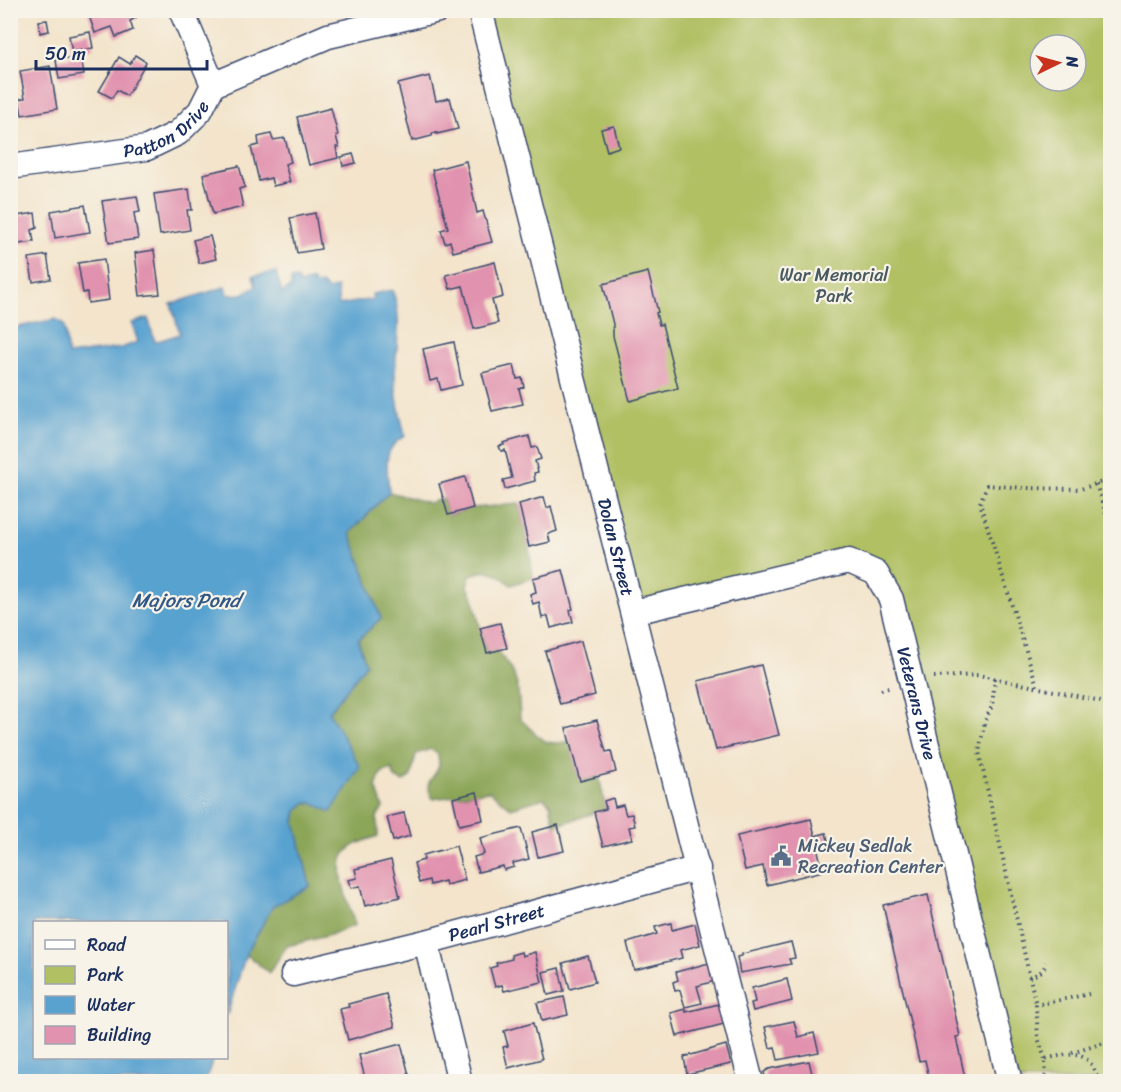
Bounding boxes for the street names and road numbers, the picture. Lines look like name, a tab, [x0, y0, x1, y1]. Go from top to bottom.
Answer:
street label: Patton Drive	[121, 95, 219, 167]
street label: Dolan Street	[588, 495, 644, 600]
street label: Veterans Drive	[887, 643, 946, 763]
street label: Pearl Street	[445, 894, 549, 951]

